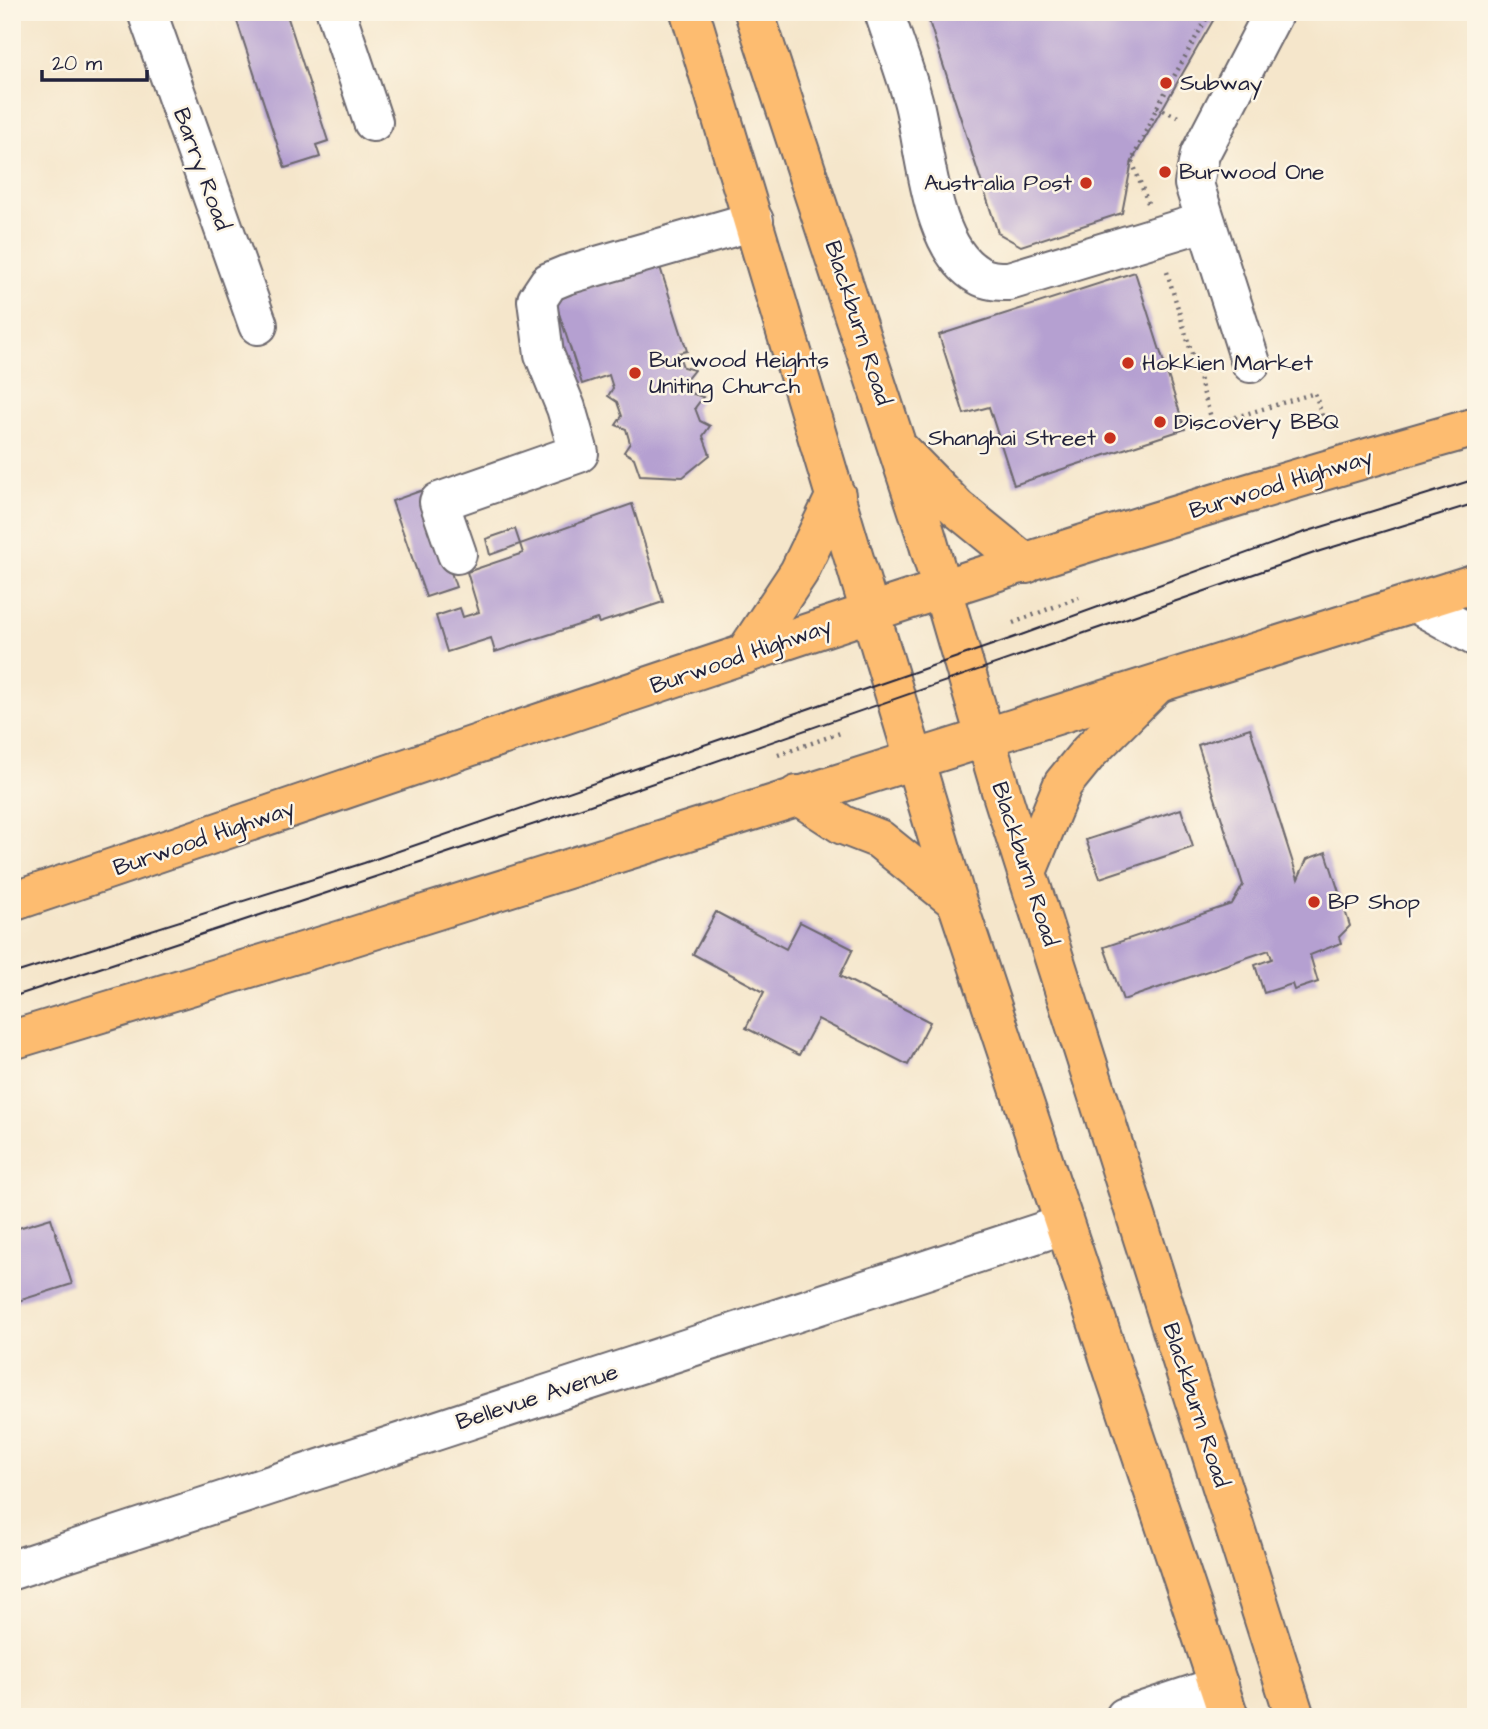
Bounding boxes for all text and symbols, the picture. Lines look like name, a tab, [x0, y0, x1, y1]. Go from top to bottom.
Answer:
scale bar	[42, 38, 147, 82]
text: 20 m	[52, 49, 103, 78]
place label: Subway	[1180, 67, 1263, 100]
marker: Subway	[1158, 75, 1174, 91]
street label: Barry Road	[164, 103, 239, 235]
place label: Burwood One	[1179, 156, 1325, 188]
marker: Burwood One	[1157, 164, 1173, 180]
place label: Australia Post	[924, 167, 1073, 199]
marker: Australia Post	[1078, 175, 1094, 191]
street label: Blackburn Road	[816, 237, 900, 410]
place label: Burwood Heights Uniting Church	[649, 344, 829, 403]
place label: Hokkien Market	[1142, 347, 1314, 379]
marker: Hokkien Market	[1120, 355, 1136, 371]
marker: Burwood Heights Uniting Church	[627, 365, 643, 381]
place label: Discovery BBQ	[1174, 406, 1339, 439]
marker: Discovery BBQ	[1152, 414, 1168, 430]
place label: Shanghai Street	[928, 422, 1097, 455]
marker: Shanghai Street	[1102, 430, 1118, 446]
street label: Burwood Highway	[1186, 441, 1377, 528]
street label: Burwood Highway	[646, 610, 837, 703]
street label: Blackburn Road	[983, 778, 1067, 951]
street label: Burwood Highway	[109, 792, 300, 885]
place label: BP Shop	[1328, 886, 1420, 918]
marker: BP Shop	[1306, 894, 1322, 910]
street label: Blackburn Road	[1154, 1319, 1238, 1492]
street label: Bellevue Avenue	[452, 1356, 622, 1438]

